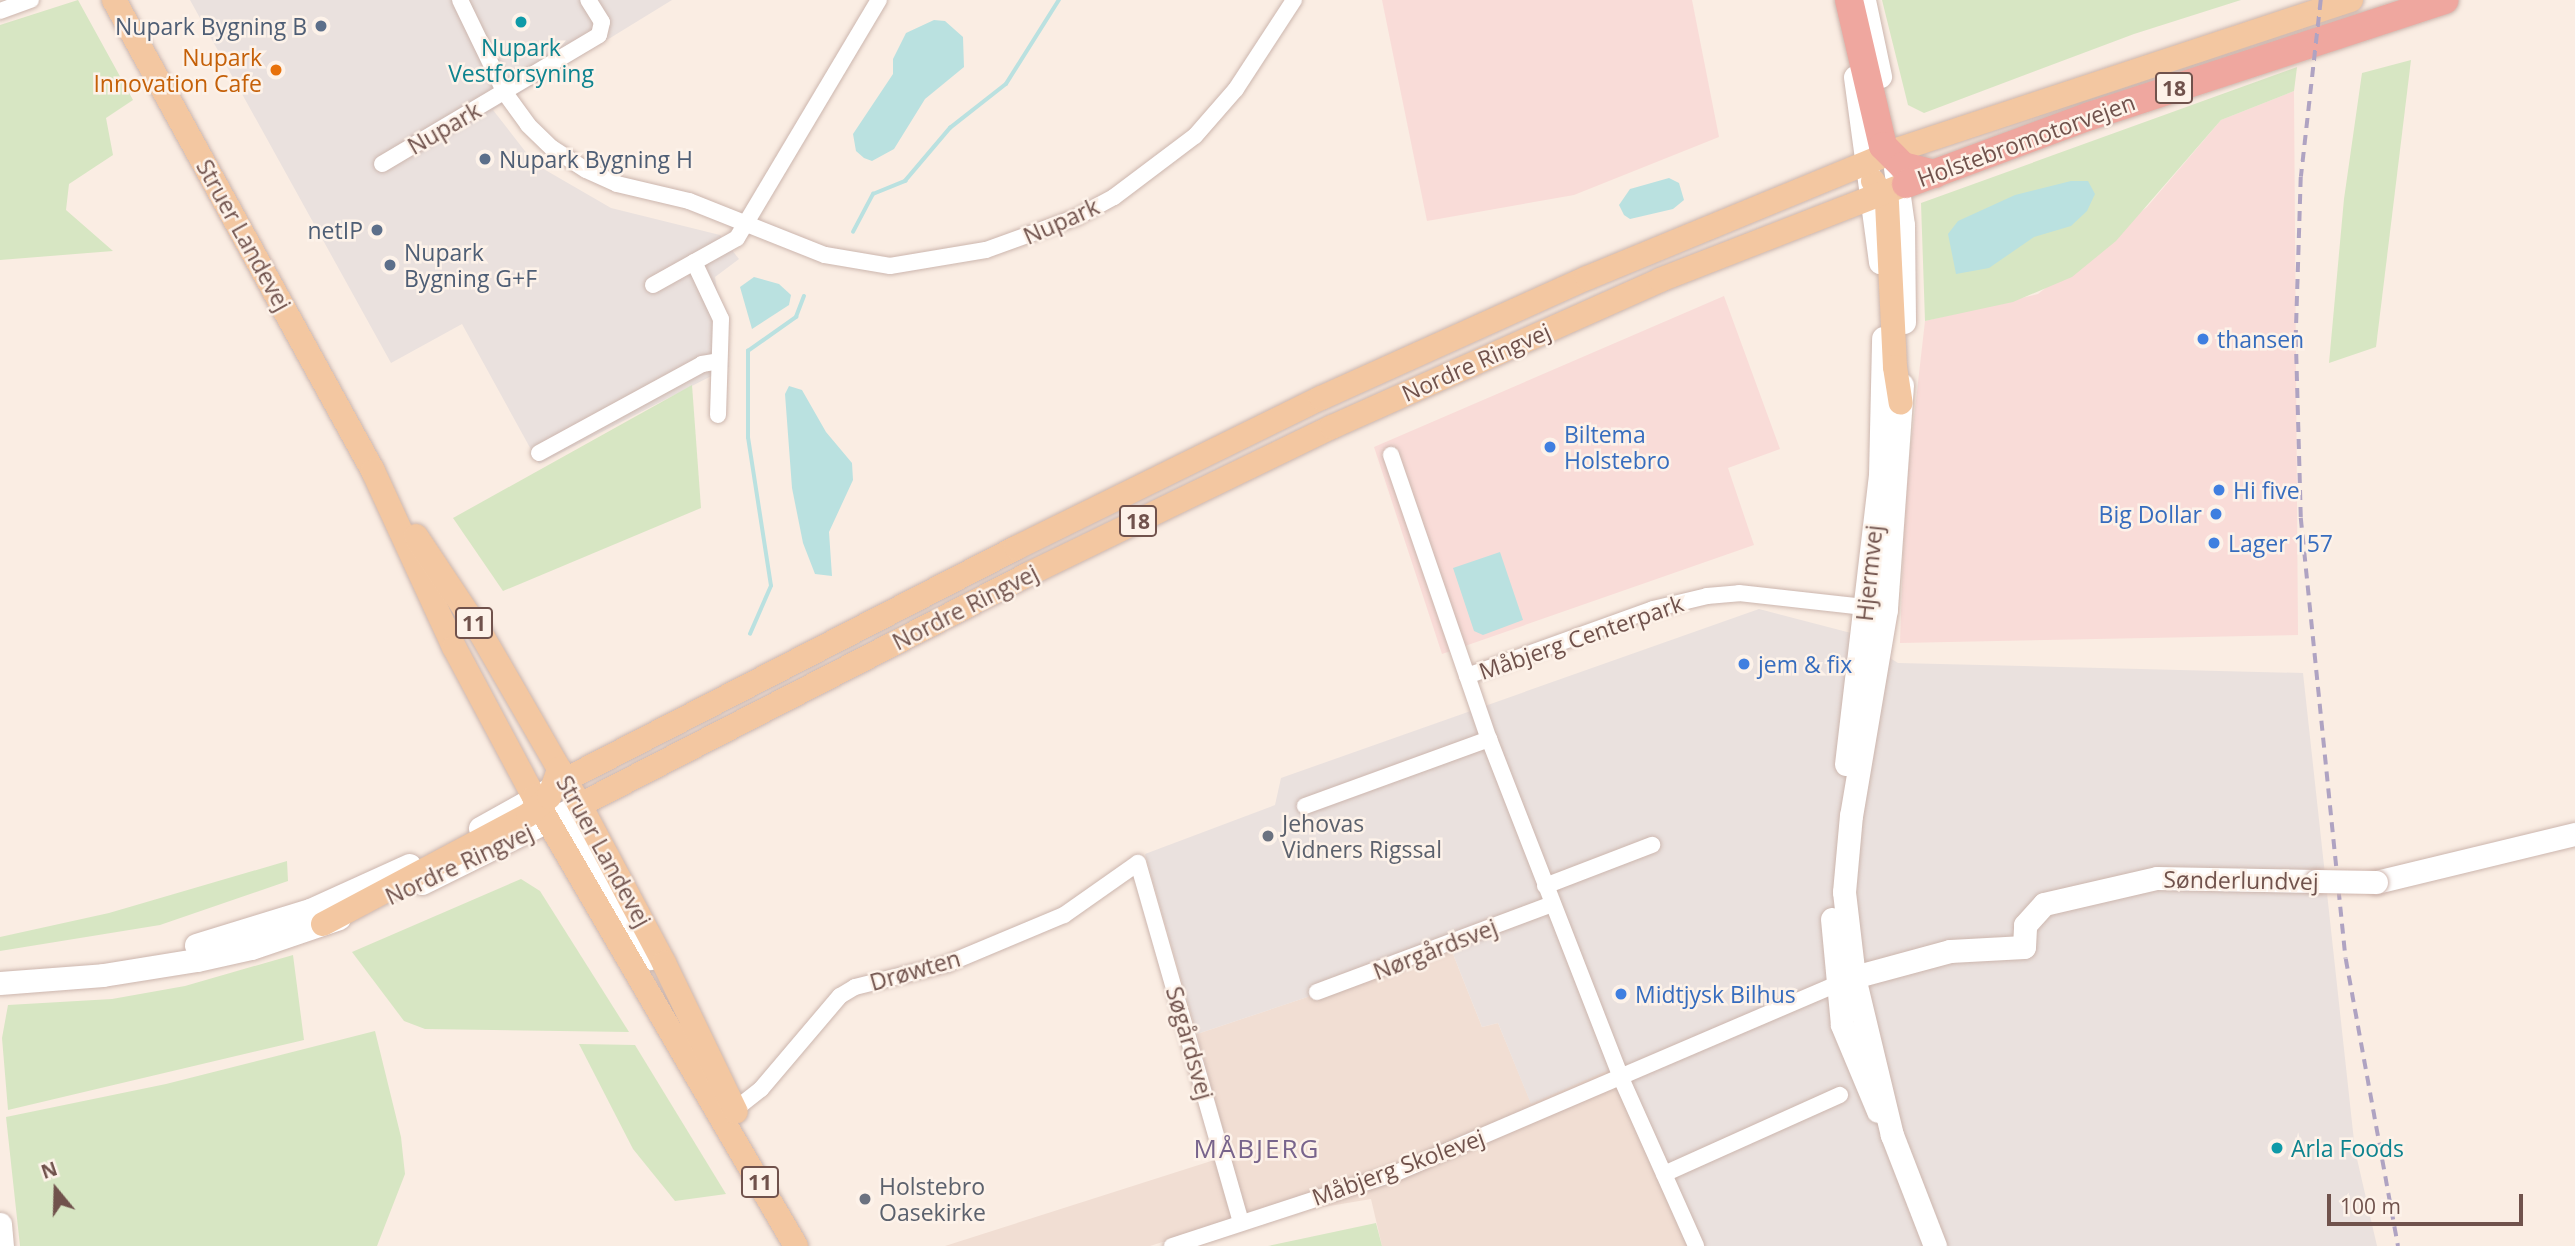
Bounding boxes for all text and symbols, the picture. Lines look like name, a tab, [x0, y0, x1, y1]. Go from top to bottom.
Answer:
place label: Nupark Bygning B	[115, 12, 307, 40]
marker: Nupark Vestforsyning	[513, 14, 529, 30]
marker: Nupark Bygning B	[313, 18, 329, 34]
place label: Nupark Vestforsyning	[448, 33, 594, 87]
place label: Nupark Innovation Cafe	[93, 43, 262, 97]
marker: Nupark Innovation Cafe	[268, 62, 284, 78]
road number: 18	[2155, 70, 2193, 106]
street label: Holstebromotorvejen	[1913, 88, 2139, 192]
street label: Nupark	[403, 96, 485, 160]
place label: Nupark Bygning H	[499, 145, 693, 173]
marker: Nupark Bygning H	[477, 151, 493, 167]
street label: Struer Landevej	[191, 155, 297, 315]
street label: Nupark	[1019, 192, 1103, 250]
place label: netIP	[308, 216, 363, 244]
marker: netIP	[369, 222, 385, 238]
place label: Nupark Bygning G+F	[404, 238, 537, 292]
marker: Nupark Bygning G+F	[382, 257, 398, 273]
street label: Nordre Ringvej	[1397, 317, 1555, 407]
place label: thansen	[2217, 325, 2304, 353]
marker: thansen	[2195, 331, 2211, 347]
place label: Biltema Holstebro	[1564, 420, 1670, 474]
marker: Biltema Holstebro	[1542, 439, 1558, 455]
place label: Hi five	[2233, 476, 2300, 504]
marker: Hi five	[2211, 482, 2227, 498]
place label: Big Dollar	[2099, 500, 2202, 528]
road number: 18	[1119, 504, 1157, 538]
marker: Big Dollar	[2208, 506, 2224, 522]
street label: Hjermvej	[1850, 524, 1888, 622]
place label: Lager 157	[2228, 529, 2333, 557]
marker: Lager 157	[2206, 535, 2222, 551]
street label: Nordre Ringvej	[888, 558, 1042, 656]
street label: Måbjerg Centerpark	[1475, 589, 1687, 685]
road number: 11	[455, 606, 493, 640]
place label: jem & fix	[1758, 650, 1852, 678]
marker: jem & fix	[1736, 656, 1752, 672]
street label: Struer Landevej	[551, 771, 657, 931]
place label: Jehovas Vidners Rigssal	[1282, 809, 1442, 863]
street label: Nordre Ringvej	[381, 818, 537, 910]
marker: Jehovas Vidners Rigssal	[1260, 828, 1276, 844]
street label: Sønderlundvej	[2163, 865, 2319, 895]
street label: Nørgårdsvej	[1369, 913, 1501, 985]
street label: Drøwten	[867, 944, 963, 996]
place label: Midtjysk Bilhus	[1635, 980, 1796, 1008]
street label: Søgårdsvej	[1161, 983, 1219, 1103]
marker: Midtjysk Bilhus	[1613, 986, 1629, 1002]
street label: Måbjerg Skolevej	[1308, 1123, 1488, 1211]
district label: MÅBJERG	[1194, 1133, 1320, 1165]
place label: Arla Foods	[2291, 1134, 2404, 1162]
marker: Arla Foods	[2269, 1140, 2285, 1156]
north arrow	[21, 1155, 91, 1225]
text: N	[38, 1155, 61, 1185]
road number: 11	[741, 1164, 779, 1200]
place label: Holstebro Oasekirke	[879, 1172, 986, 1226]
scale bar	[2330, 1180, 2526, 1224]
marker: Holstebro Oasekirke	[857, 1191, 873, 1207]
text: 100 m	[2340, 1192, 2401, 1220]

